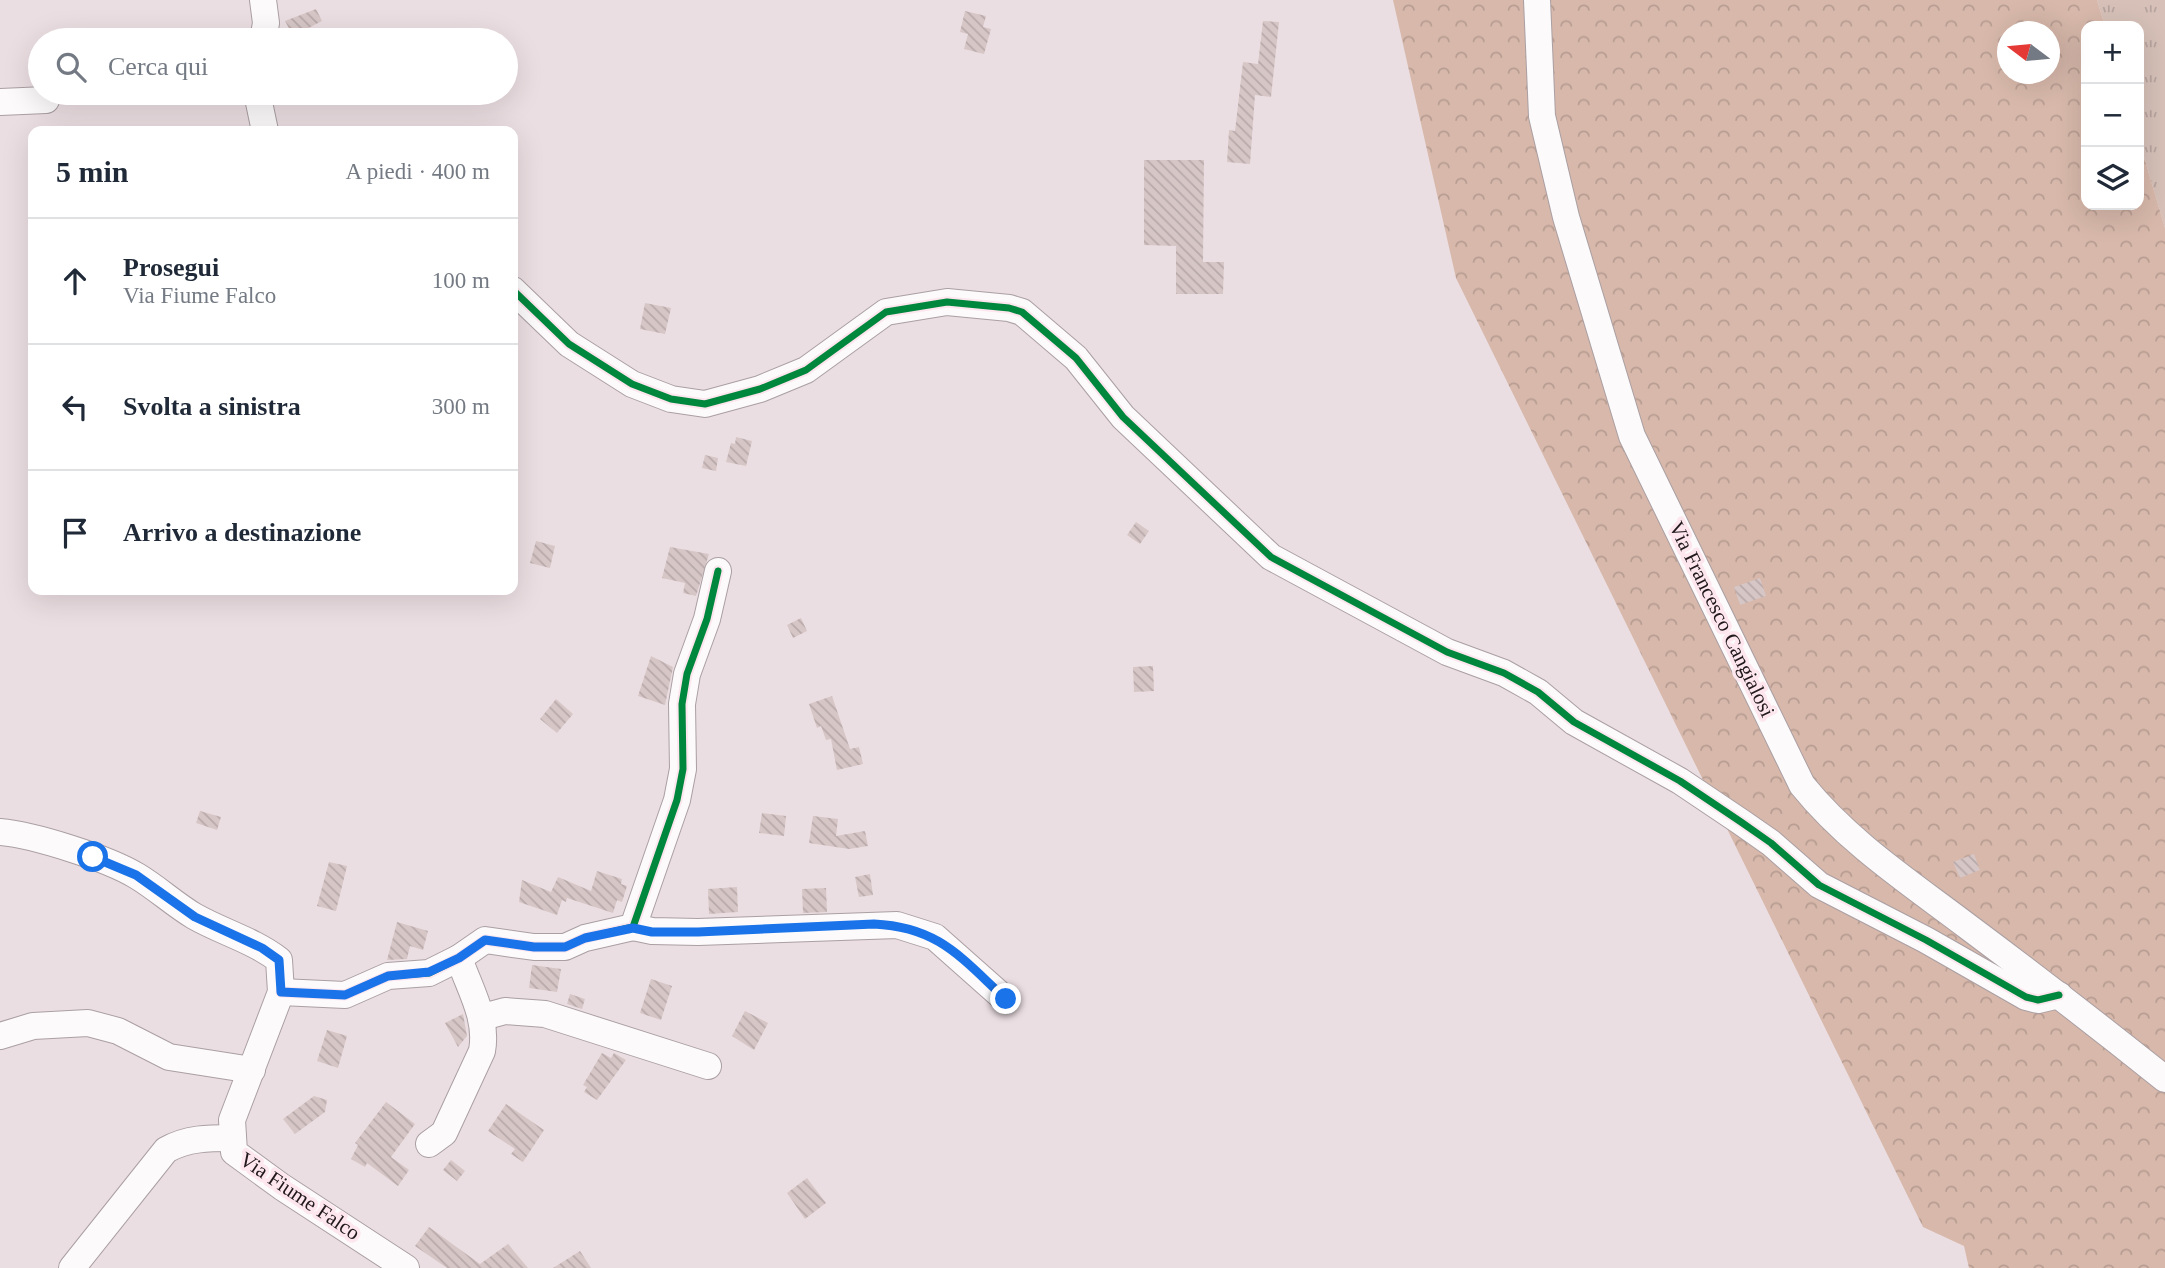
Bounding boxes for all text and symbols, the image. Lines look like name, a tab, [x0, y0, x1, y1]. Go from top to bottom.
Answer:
north arrow	[1997, 21, 2060, 84]
map controls	[2081, 21, 2144, 210]
button: +	[2081, 21, 2144, 84]
search box	[28, 28, 518, 105]
icon: search	[52, 48, 90, 86]
text: Cerca qui	[108, 52, 208, 81]
button: −	[2081, 84, 2144, 147]
button: layers	[2081, 147, 2144, 210]
text: 5 min	[56, 155, 129, 188]
text: A piedi · 400 m	[346, 159, 490, 184]
text: Prosegui	[123, 253, 219, 282]
icon: ahead	[56, 262, 94, 300]
text: 100 m	[432, 268, 490, 293]
text: Via Fiume Falco	[123, 283, 276, 308]
icon: left	[56, 388, 94, 426]
text: Svolta a sinistra	[123, 392, 301, 421]
text: 300 m	[432, 394, 490, 419]
icon: arrive	[56, 514, 94, 552]
street label: Via Francesco Cangialosi	[1664, 517, 1780, 721]
text: Arrivo a destinazione	[123, 518, 361, 547]
route start	[77, 841, 108, 872]
route end	[990, 983, 1021, 1014]
street label: Via Fiume Falco	[235, 1147, 365, 1245]

